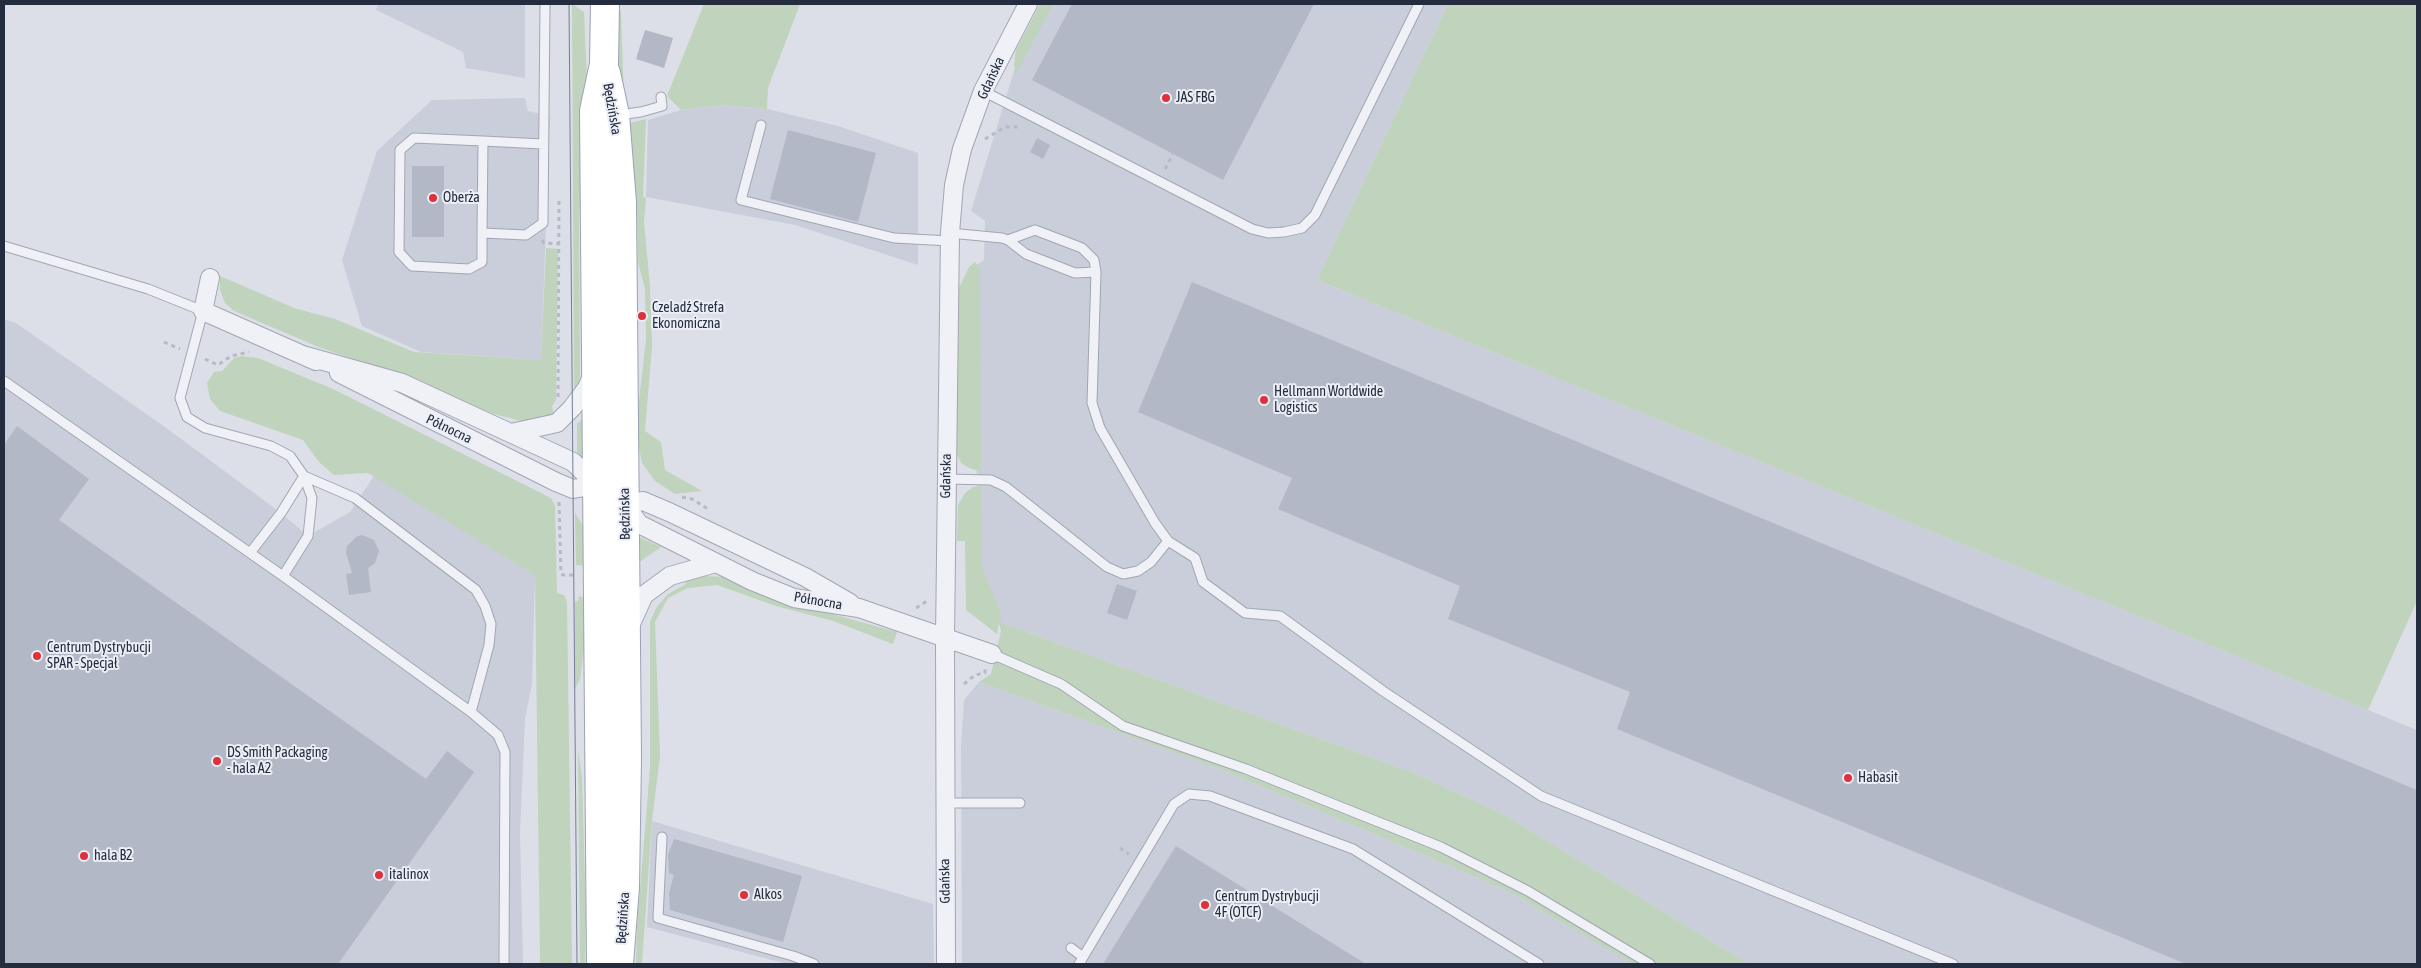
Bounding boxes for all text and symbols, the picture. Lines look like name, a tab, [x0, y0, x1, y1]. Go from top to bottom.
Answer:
street label: Gdańska	[974, 54, 1008, 102]
street label: Będzińska	[599, 82, 625, 136]
place label: JAS FBG	[1176, 90, 1215, 106]
marker: JAS FBG	[1160, 92, 1172, 104]
place label: Oberża	[443, 190, 480, 206]
marker: Oberża	[427, 192, 439, 204]
place label: Czeladź Strefa Ekonomiczna	[652, 300, 724, 332]
marker: Czeladź Strefa Ekonomiczna	[636, 310, 648, 322]
place label: Hellmann Worldwide Logistics	[1274, 384, 1383, 417]
marker: Hellmann Worldwide Logistics	[1258, 394, 1270, 406]
street label: Północna	[423, 411, 475, 447]
street label: Gdańska	[937, 453, 955, 499]
street label: Będzińska	[616, 488, 634, 540]
street label: Północna	[792, 588, 844, 614]
place label: Centrum Dystrybucji SPAR - Specjał	[47, 640, 151, 672]
marker: Centrum Dystrybucji SPAR - Specjał	[31, 650, 43, 662]
place label: DS Smith Packaging - hala A2	[227, 745, 328, 778]
marker: DS Smith Packaging - hala A2	[211, 755, 223, 767]
place label: Habasit	[1858, 770, 1898, 786]
marker: Habasit	[1842, 772, 1854, 784]
place label: hala B2	[94, 848, 133, 864]
marker: hala B2	[78, 850, 90, 862]
street label: Gdańska	[936, 858, 954, 904]
place label: italinox	[389, 867, 429, 883]
marker: italinox	[373, 869, 385, 881]
place label: Alkos	[754, 887, 782, 903]
marker: Alkos	[738, 889, 750, 901]
place label: Centrum Dystrybucji 4F (OTCF)	[1215, 889, 1319, 922]
street label: Będzińska	[613, 891, 633, 945]
marker: Centrum Dystrybucji 4F (OTCF)	[1199, 899, 1211, 911]

